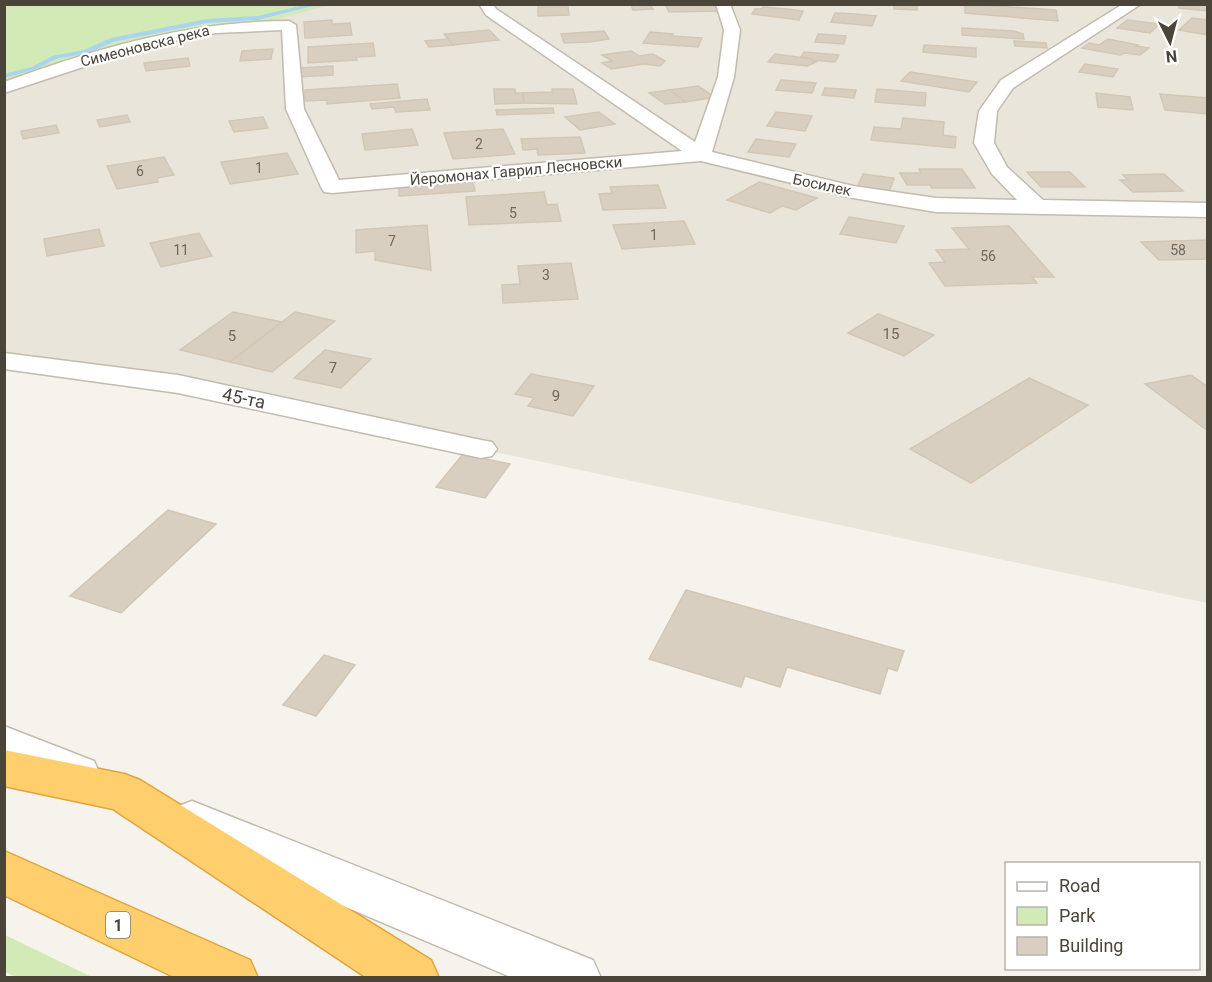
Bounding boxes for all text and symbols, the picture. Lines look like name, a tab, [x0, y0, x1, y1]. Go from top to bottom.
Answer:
north arrow	[1140, 12, 1200, 72]
street label: Симеоновска река	[79, 21, 211, 71]
text: N	[1165, 46, 1178, 66]
house number: 2	[475, 136, 483, 152]
street label: Йеромонах Гаврил Лесновски	[409, 153, 623, 189]
house number: 1	[255, 160, 263, 176]
house number: 6	[136, 163, 144, 179]
street label: Босилек	[791, 170, 853, 200]
house number: 5	[509, 205, 517, 221]
house number: 1	[650, 227, 658, 243]
house number: 7	[388, 233, 396, 249]
house number: 11	[173, 242, 189, 258]
house number: 58	[1170, 242, 1186, 258]
house number: 56	[980, 248, 996, 264]
house number: 3	[542, 267, 550, 283]
house number: 15	[883, 325, 899, 343]
house number: 5	[228, 327, 236, 345]
house number: 7	[329, 359, 337, 377]
street label: 45-та	[221, 383, 267, 413]
house number: 9	[552, 387, 560, 405]
legend	[1005, 862, 1200, 970]
text: Road	[1059, 875, 1100, 896]
text: Park	[1059, 905, 1096, 926]
road number: 1	[106, 912, 130, 938]
text: Building	[1059, 935, 1123, 956]

